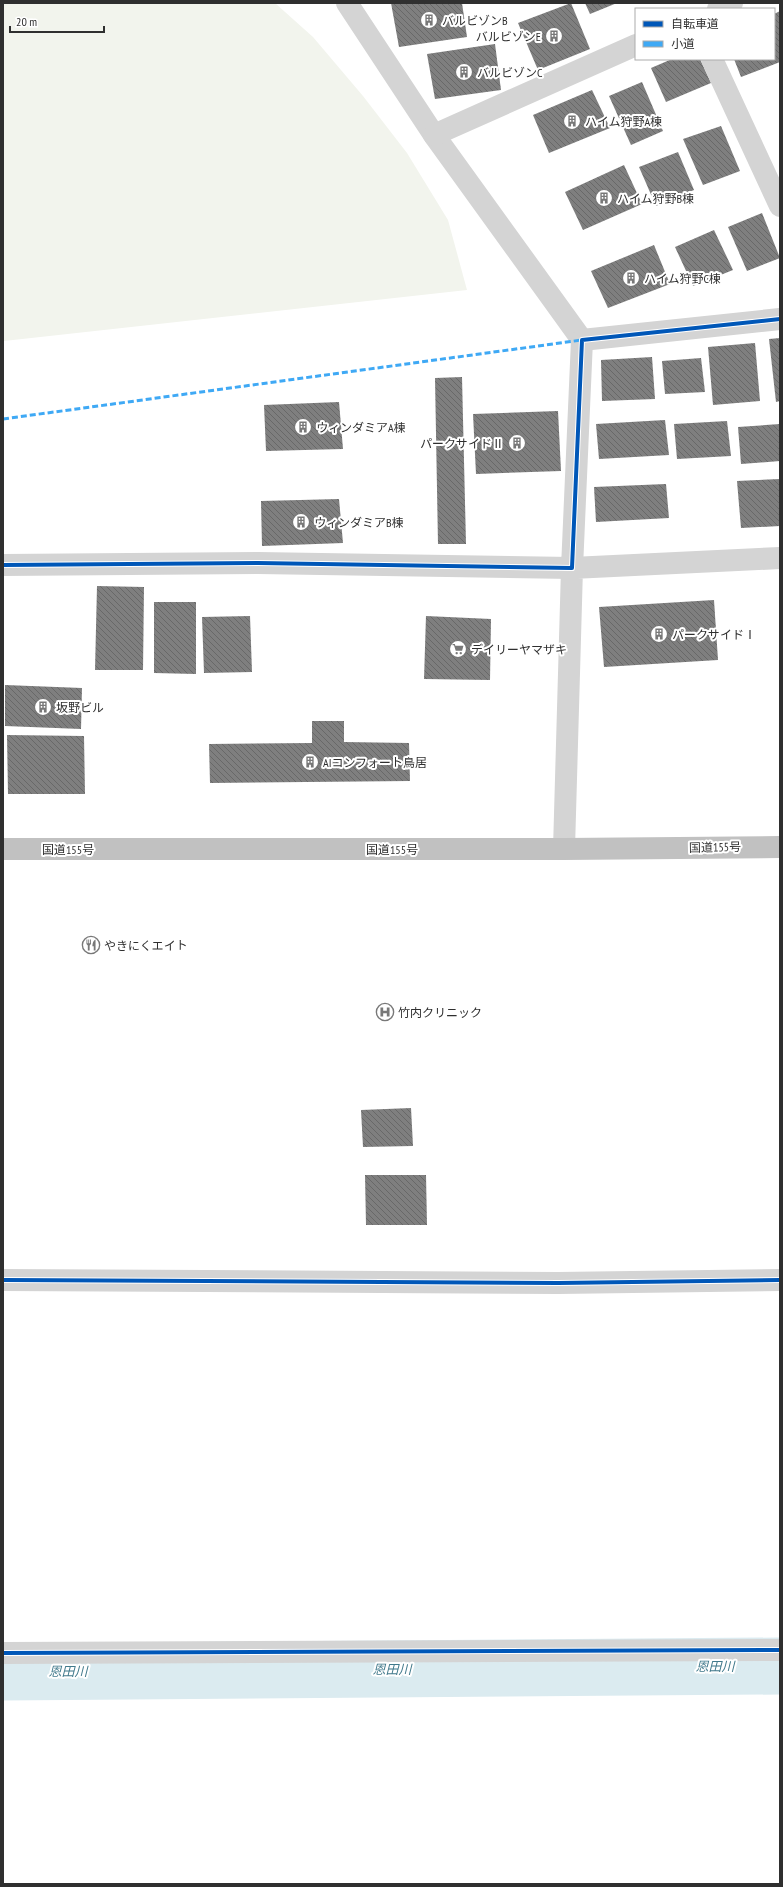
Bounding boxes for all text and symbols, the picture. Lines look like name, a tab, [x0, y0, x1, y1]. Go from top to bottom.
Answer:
scale bar	[10, 8, 104, 34]
legend	[635, 8, 775, 60]
building icon: バルビゾンB	[419, 10, 439, 30]
place label: バルビゾンB	[442, 13, 508, 28]
text: 20 m	[16, 14, 37, 29]
text: 自転車道	[671, 16, 719, 31]
building icon: バルビゾンE	[544, 26, 564, 46]
place label: バルビゾンE	[476, 29, 541, 44]
text: 小道	[671, 36, 695, 51]
building icon: バルビゾンC	[454, 62, 474, 82]
place label: バルビゾンC	[477, 65, 543, 80]
building icon: ハイム狩野A棟	[562, 111, 582, 131]
place label: ハイム狩野A棟	[585, 114, 662, 129]
building icon: ハイム狩野B棟	[594, 188, 614, 208]
place label: ハイム狩野B棟	[617, 191, 694, 206]
building icon: ハイム狩野C棟	[621, 268, 641, 288]
place label: ハイム狩野C棟	[644, 271, 721, 286]
building icon: ウィンダミアA棟	[293, 417, 313, 437]
place label: ウィンダミアA棟	[316, 420, 406, 435]
building icon: パークサイドⅡ	[507, 433, 527, 453]
place label: パークサイドⅡ	[420, 436, 504, 451]
building icon: ウィンダミアB棟	[291, 512, 311, 532]
place label: ウィンダミアB棟	[314, 515, 404, 530]
building icon: パークサイドⅠ	[649, 624, 669, 644]
place label: パークサイドⅠ	[672, 627, 756, 642]
supermarket icon: デイリーヤマザキ	[448, 639, 468, 659]
place label: デイリーヤマザキ	[471, 642, 567, 657]
building icon: 坂野ビル	[33, 697, 53, 717]
place label: 坂野ビル	[56, 700, 104, 715]
building icon: AIコンフォート鳥居	[300, 752, 320, 772]
place label: AIコンフォート鳥居	[323, 755, 427, 770]
street label: 国道155号	[689, 839, 741, 855]
street label: 国道155号	[42, 842, 94, 857]
street label: 国道155号	[366, 842, 418, 857]
restaurant icon: やきにくエイト	[81, 935, 101, 955]
place label: やきにくエイト	[104, 938, 188, 953]
hospital icon: 竹内クリニック	[375, 1002, 395, 1022]
place label: 竹内クリニック	[398, 1005, 482, 1020]
water label: 恩田川	[695, 1658, 736, 1675]
water label: 恩田川	[372, 1661, 413, 1678]
water label: 恩田川	[48, 1663, 89, 1680]

